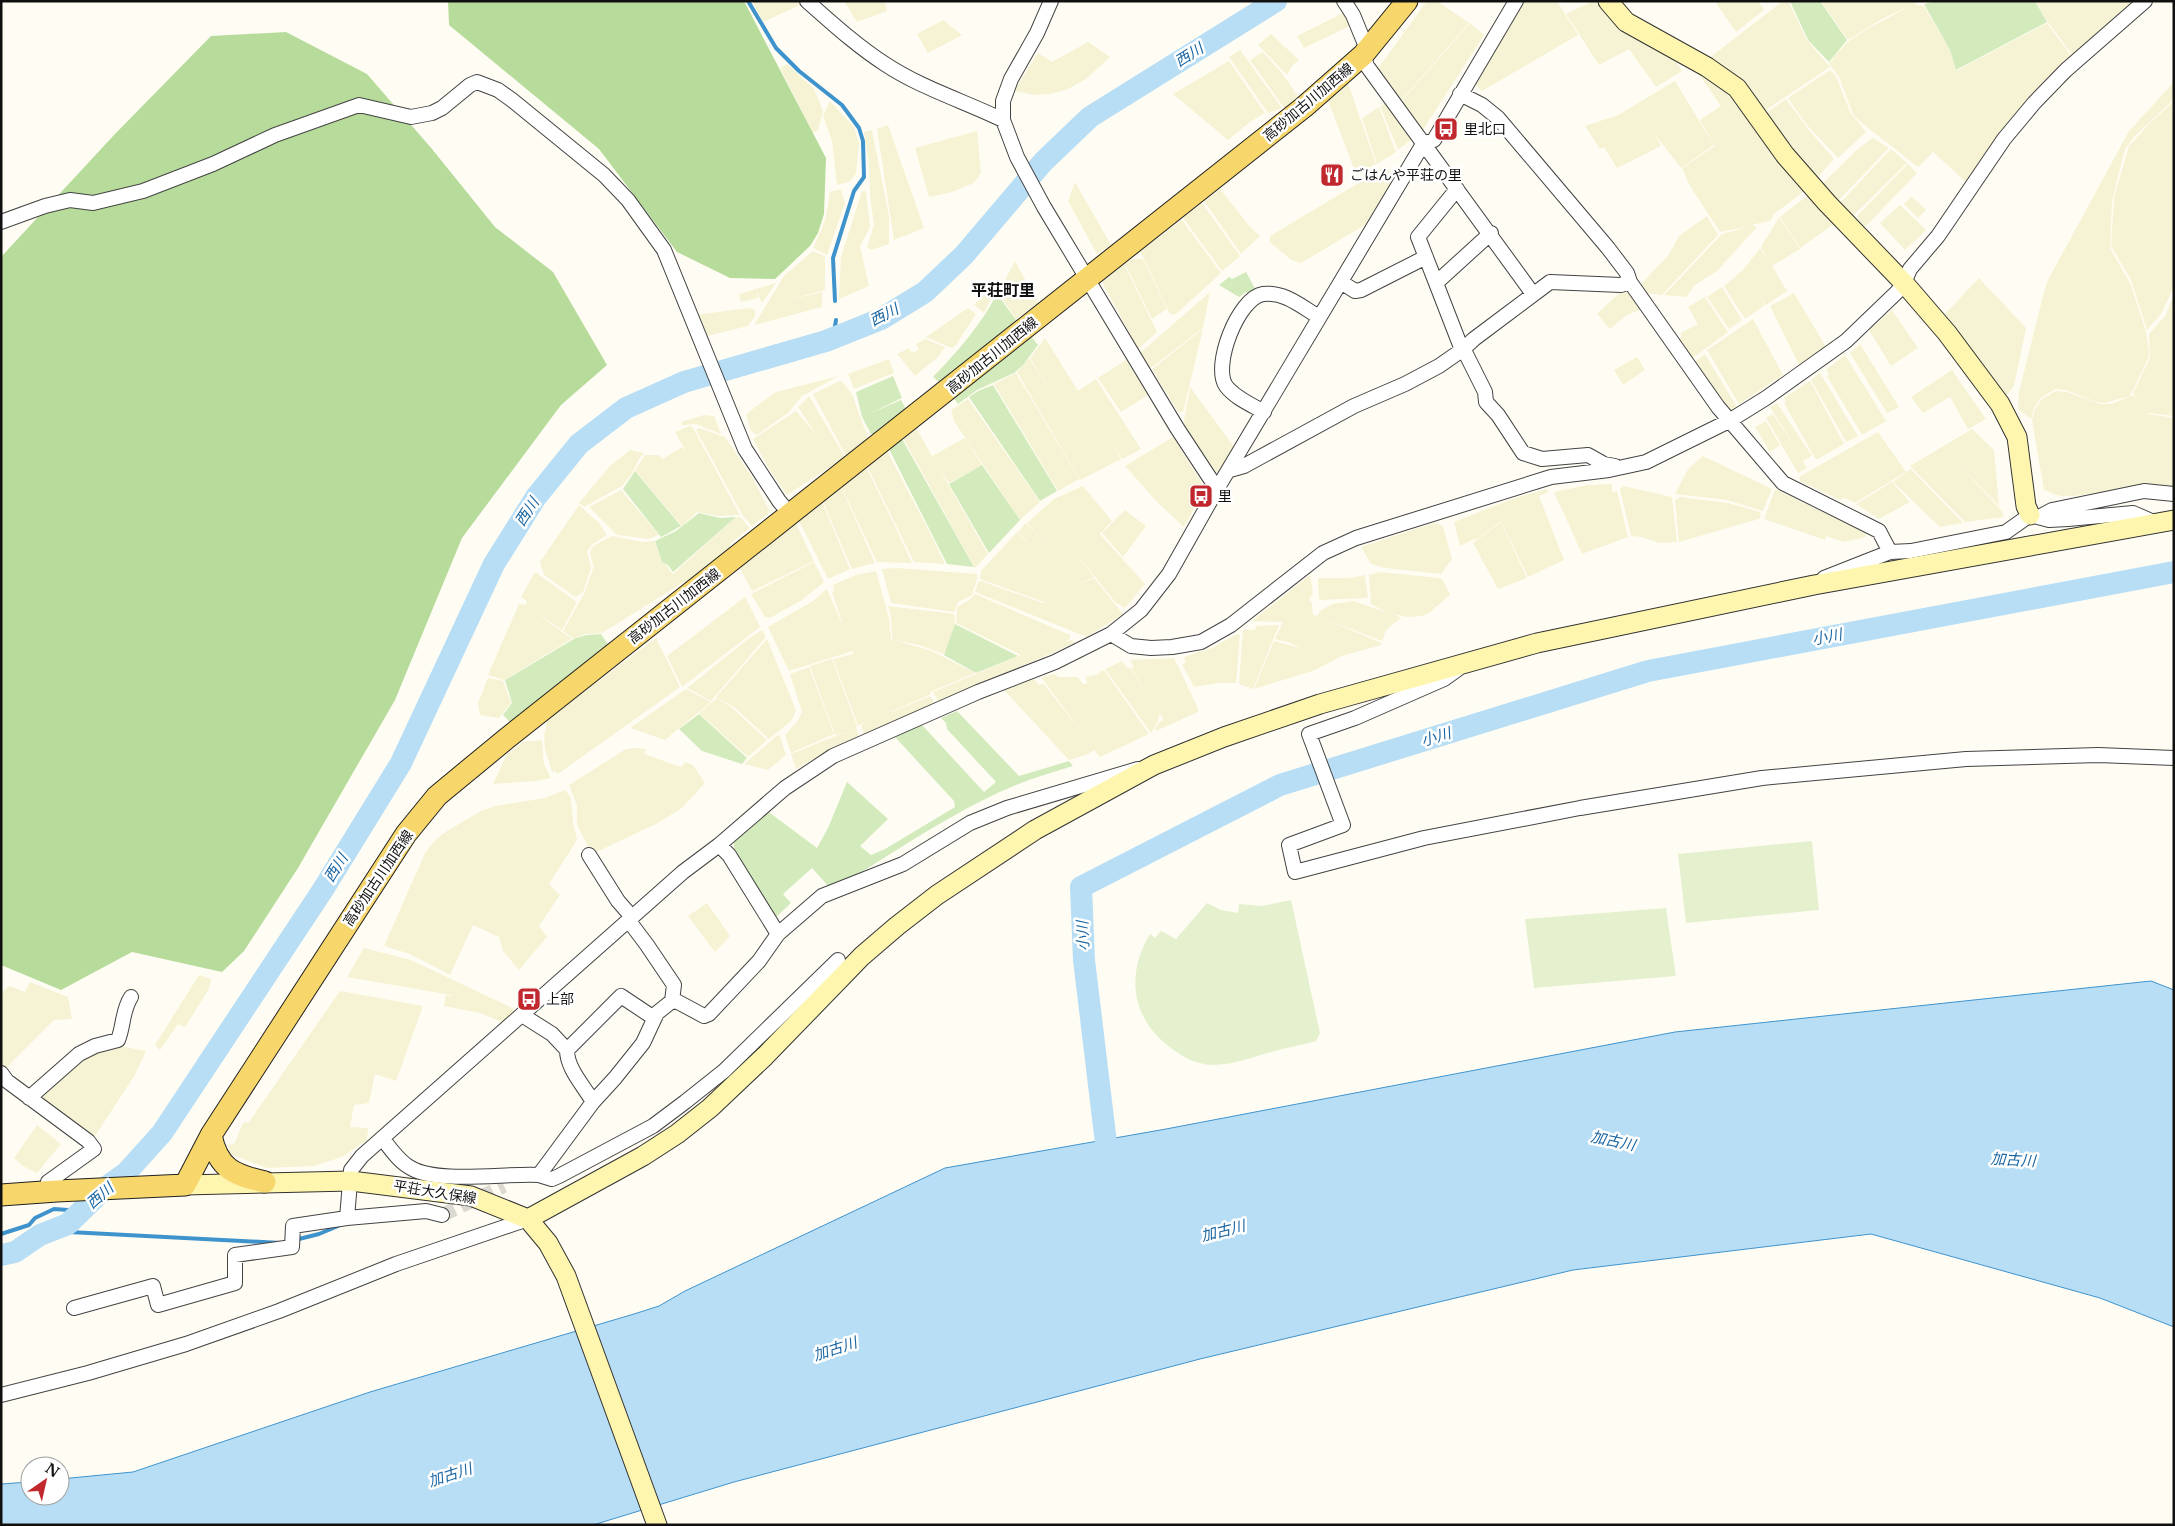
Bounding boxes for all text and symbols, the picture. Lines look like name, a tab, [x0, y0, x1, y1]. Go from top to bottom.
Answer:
water label: 西川	[1171, 38, 1208, 71]
street label: 高砂加古川加西線	[1259, 59, 1357, 145]
bus stop icon: 里北口	[1433, 116, 1459, 142]
place label: 里北口	[1464, 120, 1506, 138]
restaurant icon: ごはんや平荘の里	[1319, 162, 1345, 188]
place label: ごはんや平荘の里	[1350, 166, 1462, 184]
district label: 平荘町里	[971, 280, 1035, 300]
water label: 西川	[866, 298, 903, 330]
street label: 高砂加古川加西線	[943, 313, 1041, 397]
bus stop icon: 里	[1188, 483, 1214, 509]
place label: 里	[1218, 487, 1232, 505]
water label: 西川	[510, 492, 544, 529]
street label: 高砂加古川加西線	[624, 564, 724, 648]
water label: 小川	[1810, 624, 1845, 649]
water label: 小川	[1419, 722, 1455, 750]
street label: 高砂加古川加西線	[339, 827, 417, 929]
water label: 西川	[320, 848, 353, 885]
water label: 小川	[1072, 919, 1093, 951]
bus stop icon: 上部	[516, 986, 542, 1012]
place label: 上部	[546, 990, 574, 1008]
water label: 加古川	[1589, 1127, 1639, 1155]
water label: 加古川	[1990, 1149, 2038, 1170]
water label: 西川	[82, 1177, 119, 1213]
street label: 平荘大久保線	[392, 1177, 478, 1207]
water label: 加古川	[1199, 1215, 1249, 1245]
water label: 加古川	[811, 1332, 861, 1365]
north arrow	[20, 1456, 70, 1506]
water label: 加古川	[426, 1458, 476, 1491]
text: N	[42, 1459, 63, 1481]

